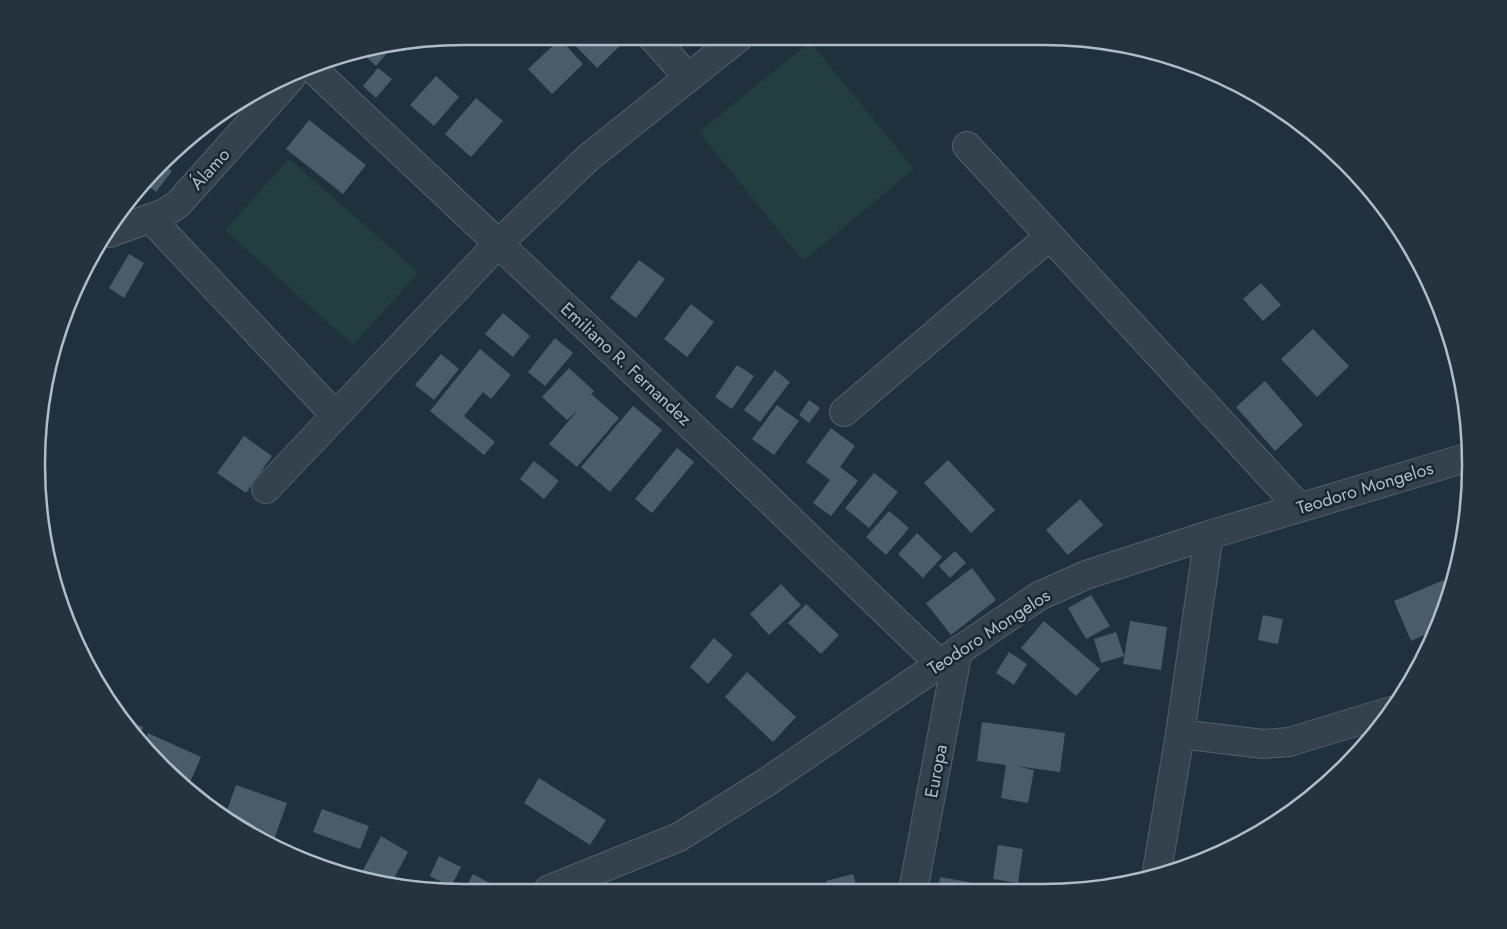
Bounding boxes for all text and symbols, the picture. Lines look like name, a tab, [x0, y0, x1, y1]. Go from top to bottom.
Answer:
street label: Álamo	[184, 142, 236, 196]
street label: Emiliano R. Fernandez	[555, 296, 698, 432]
street label: Teodoro Mongelos	[1294, 455, 1436, 521]
street label: Teodoro Mongelos	[923, 583, 1055, 681]
street label: Europa	[918, 742, 954, 800]

